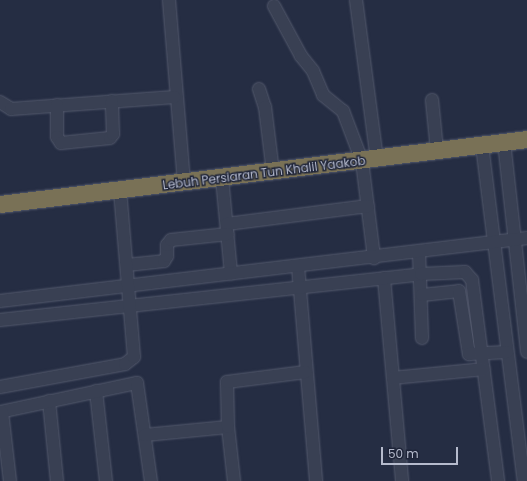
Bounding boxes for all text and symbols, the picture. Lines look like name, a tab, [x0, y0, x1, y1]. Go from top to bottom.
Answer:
street label: Lebuh Persiaran Tun Khalil Yaakob	[162, 153, 366, 193]
scale bar	[383, 439, 460, 465]
text: 50 m	[388, 445, 419, 462]

